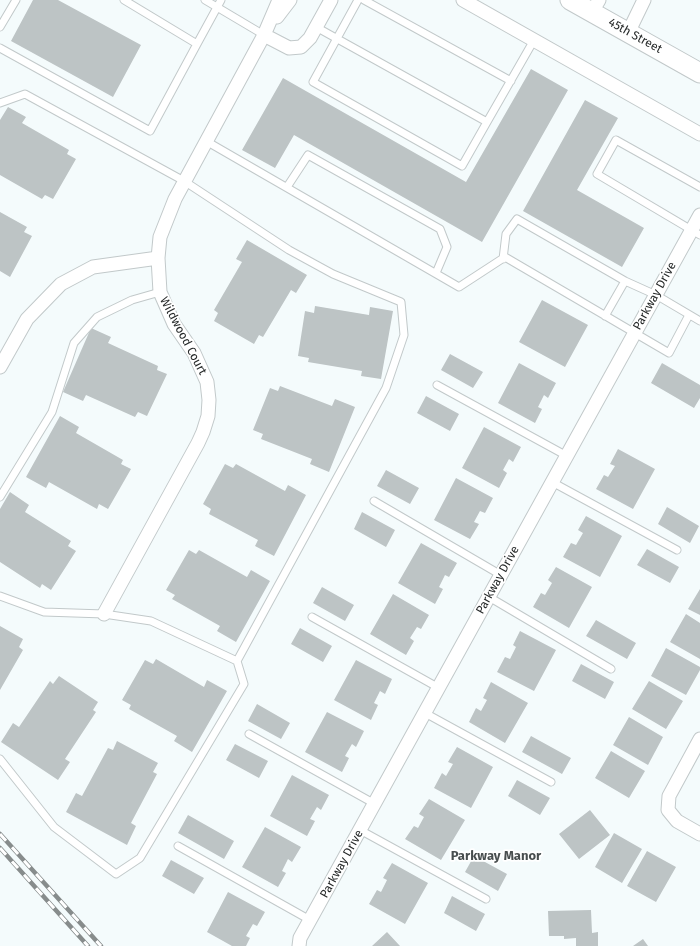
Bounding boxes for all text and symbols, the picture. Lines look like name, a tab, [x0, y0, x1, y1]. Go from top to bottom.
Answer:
street label: 45th Street	[606, 15, 664, 57]
street label: Parkway Drive	[630, 259, 680, 333]
street label: Wildwood Court	[156, 295, 210, 377]
street label: Parkway Drive	[473, 543, 523, 617]
street label: Parkway Drive	[317, 827, 367, 901]
district label: Parkway Manor	[451, 848, 541, 864]

